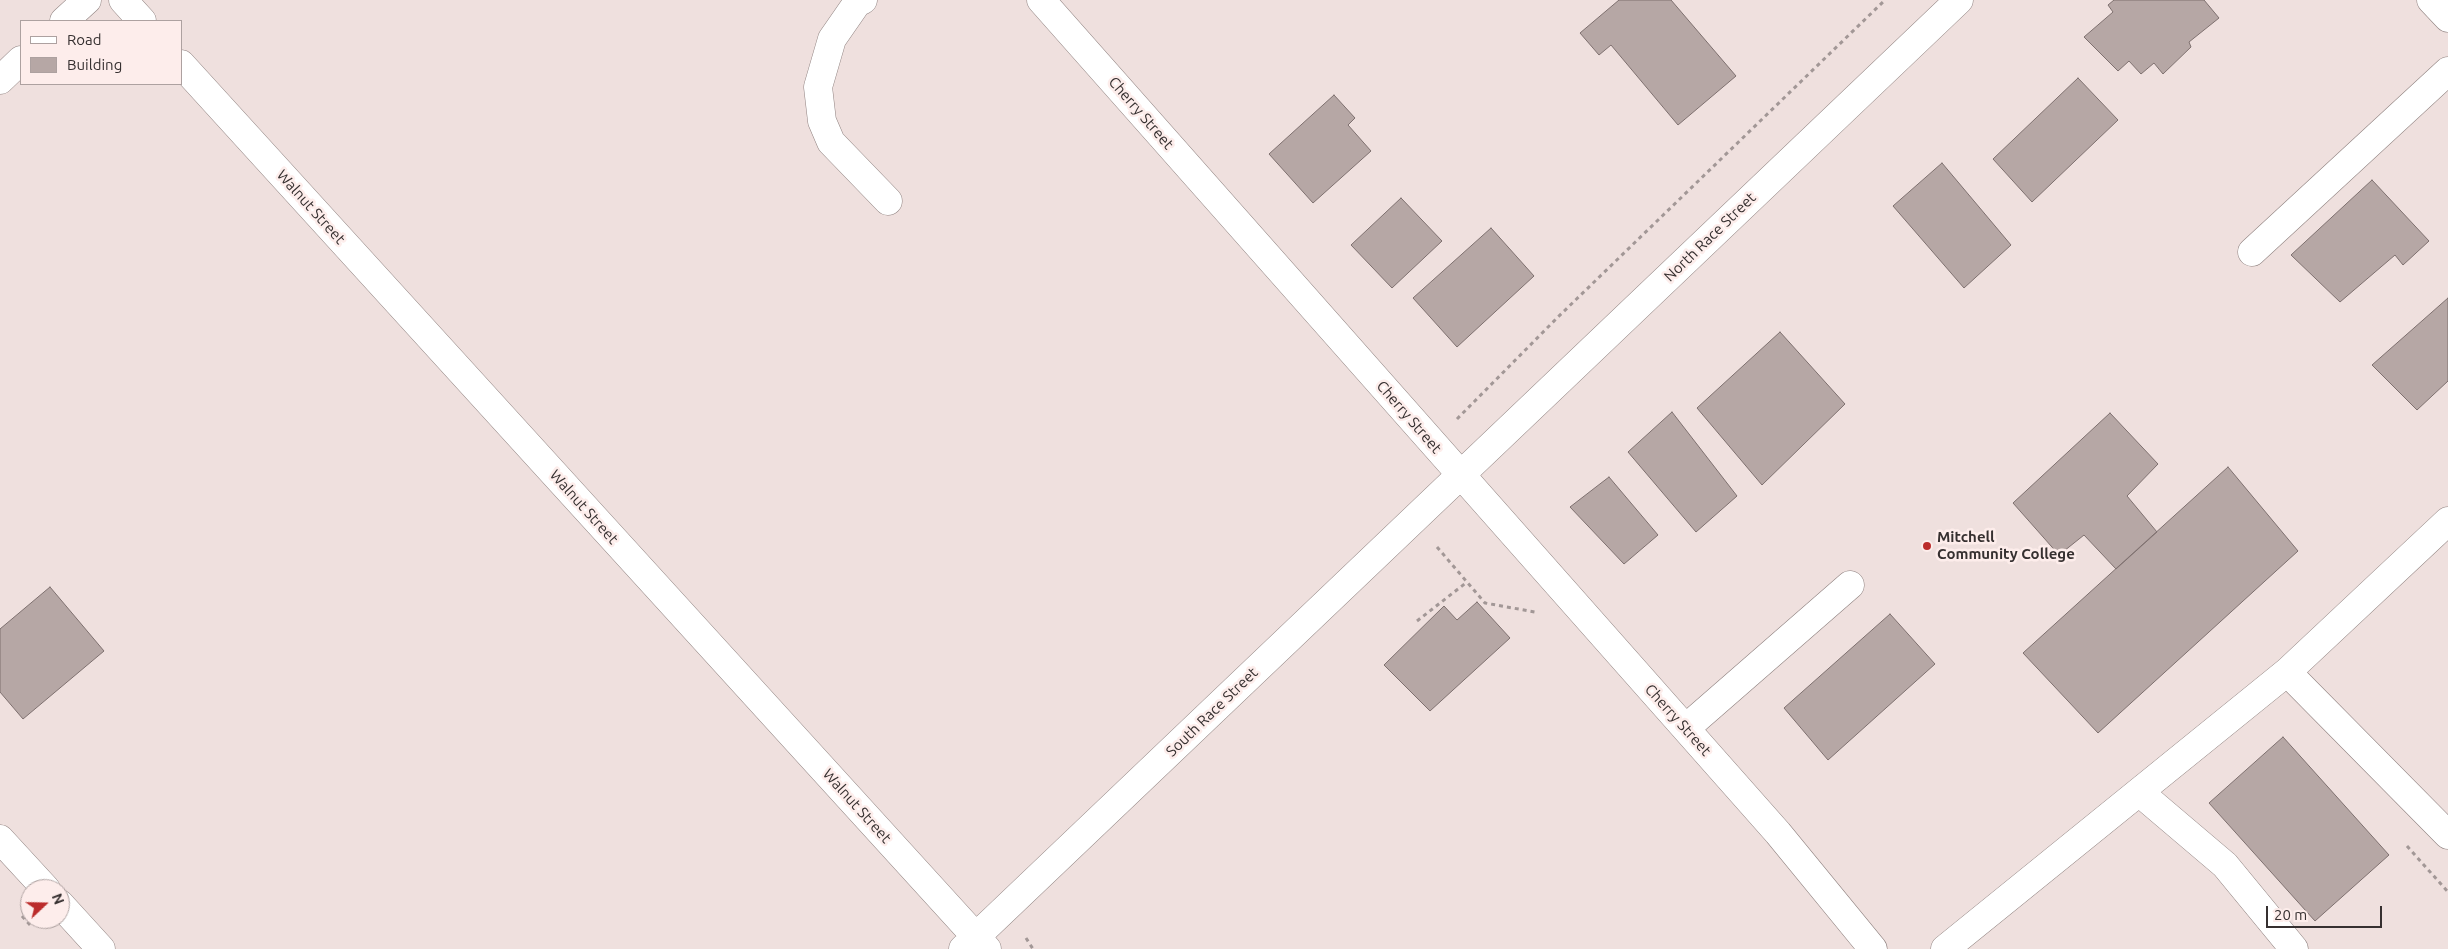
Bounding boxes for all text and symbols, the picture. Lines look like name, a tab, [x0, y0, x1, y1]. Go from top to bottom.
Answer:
legend	[20, 20, 182, 85]
text: Road	[67, 31, 102, 48]
text: Building	[67, 56, 122, 73]
street label: Cherry Street	[1105, 73, 1177, 153]
street label: Walnut Street	[273, 166, 349, 248]
street label: North Race Street	[1660, 189, 1760, 285]
street label: Cherry Street	[1373, 377, 1445, 457]
street label: Walnut Street	[546, 466, 622, 548]
place label: Mitchell Community College	[1937, 528, 2075, 563]
marker: Mitchell Community College	[1921, 540, 1933, 552]
street label: South Race Street	[1162, 664, 1262, 760]
street label: Cherry Street	[1641, 680, 1715, 760]
street label: Walnut Street	[819, 765, 895, 847]
north arrow	[20, 879, 70, 929]
text: N	[49, 891, 67, 907]
scale bar	[2268, 896, 2384, 928]
text: 20 m	[2274, 906, 2307, 923]

